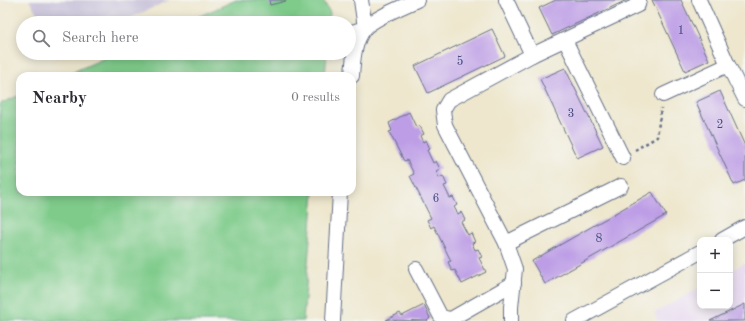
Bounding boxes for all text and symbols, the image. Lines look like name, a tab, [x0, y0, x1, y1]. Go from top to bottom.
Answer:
search box	[16, 16, 356, 60]
house number: 1	[678, 25, 684, 37]
icon: search	[30, 27, 52, 49]
text: Search here	[62, 31, 139, 46]
house number: 5	[457, 55, 464, 68]
text: Nearby	[32, 90, 87, 107]
text: 0 results	[291, 91, 340, 104]
house number: 3	[568, 108, 574, 120]
house number: 2	[717, 119, 723, 131]
house number: 6	[433, 193, 440, 205]
house number: 8	[596, 233, 603, 245]
map controls	[697, 237, 733, 309]
button: +	[697, 237, 733, 273]
button: −	[697, 273, 733, 309]

